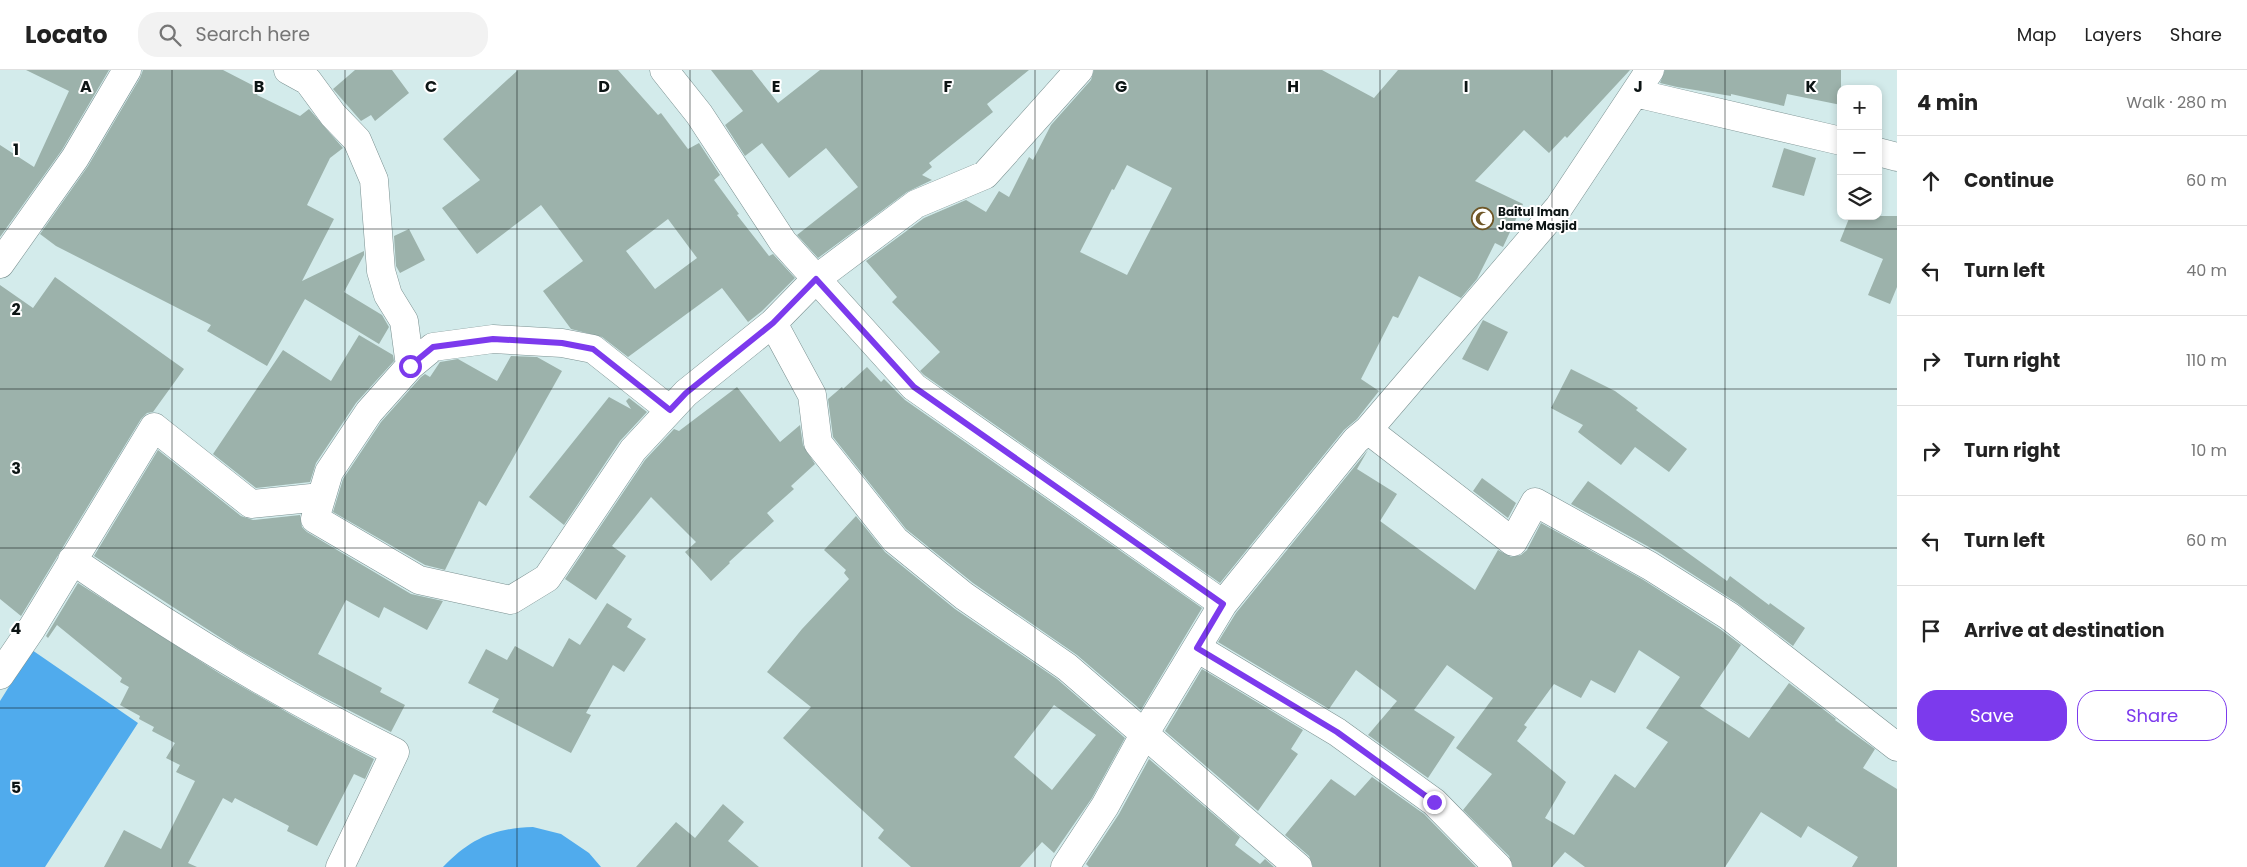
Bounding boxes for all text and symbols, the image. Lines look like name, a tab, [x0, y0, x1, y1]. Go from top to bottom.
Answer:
search box	[138, 12, 488, 57]
text: Locato	[25, 18, 108, 51]
icon: search	[156, 21, 184, 49]
text: Search here	[196, 21, 310, 48]
text: Map	[2017, 22, 2057, 47]
text: Layers	[2085, 22, 2142, 47]
text: Share	[2170, 22, 2222, 47]
text: A	[80, 75, 92, 98]
text: B	[254, 75, 264, 98]
text: C	[425, 75, 437, 98]
text: D	[598, 75, 610, 98]
text: E	[772, 75, 780, 98]
text: F	[944, 75, 953, 98]
text: G	[1115, 75, 1127, 98]
text: H	[1287, 75, 1299, 98]
text: I	[1464, 75, 1468, 98]
text: J	[1633, 75, 1643, 98]
text: K	[1805, 75, 1817, 98]
map controls	[1837, 85, 1882, 220]
button: +	[1837, 85, 1882, 130]
text: 4 min	[1917, 88, 1978, 117]
text: Walk · 280 m	[2126, 91, 2227, 114]
button: −	[1837, 130, 1882, 175]
text: 1	[13, 138, 19, 161]
icon: ahead	[1917, 167, 1945, 195]
text: Continue	[1964, 167, 2054, 194]
text: 60 m	[2186, 169, 2227, 192]
button: layers	[1837, 175, 1882, 220]
place label: Baitul Iman Jame Masjid	[1498, 203, 1577, 234]
mosque icon: Baitul Iman Jame Masjid	[1470, 207, 1494, 231]
icon: left	[1917, 257, 1945, 285]
text: Turn left	[1964, 257, 2045, 284]
text: 40 m	[2186, 259, 2227, 282]
text: 2	[11, 298, 21, 321]
icon: right	[1917, 347, 1945, 375]
text: Turn right	[1964, 347, 2060, 374]
text: 110 m	[2186, 349, 2227, 372]
route start	[399, 355, 422, 378]
icon: right	[1917, 437, 1945, 465]
text: Turn right	[1964, 437, 2060, 464]
text: 10 m	[2191, 439, 2227, 462]
text: 3	[11, 457, 21, 480]
icon: left	[1917, 527, 1945, 555]
text: Turn left	[1964, 527, 2045, 554]
text: 60 m	[2186, 529, 2227, 552]
text: 4	[11, 617, 22, 640]
icon: arrive	[1917, 617, 1945, 645]
text: Arrive at destination	[1964, 617, 2165, 644]
button: Save	[1917, 690, 2067, 741]
button: Share	[2077, 690, 2227, 741]
text: 5	[11, 776, 21, 799]
route end	[1423, 791, 1446, 814]

